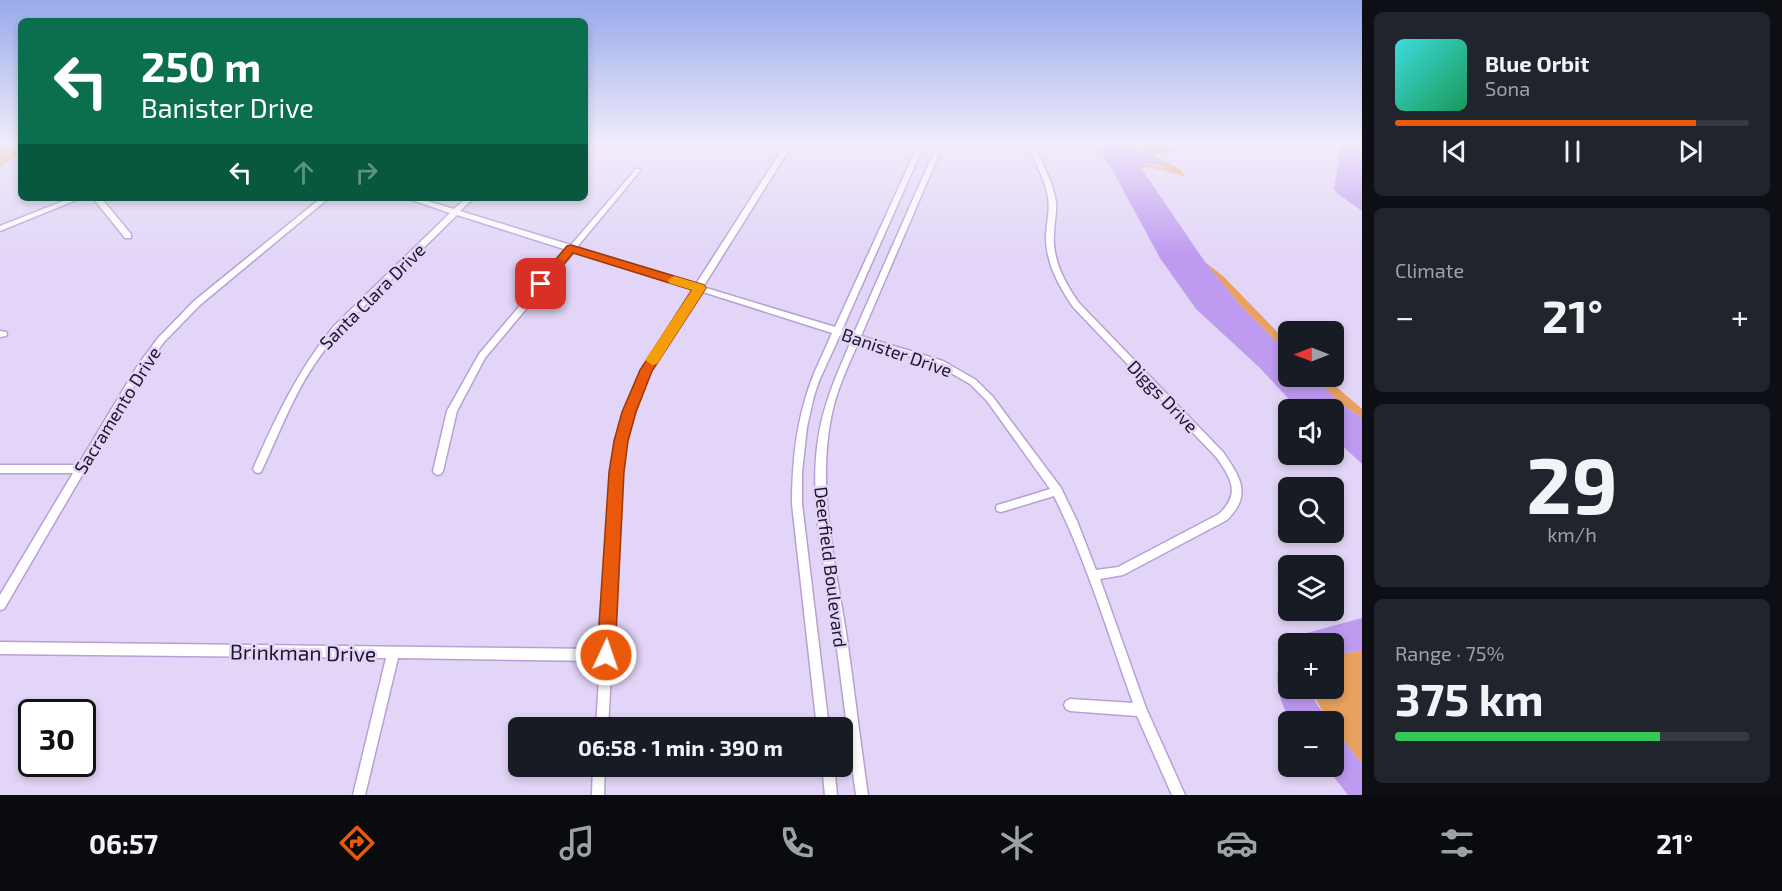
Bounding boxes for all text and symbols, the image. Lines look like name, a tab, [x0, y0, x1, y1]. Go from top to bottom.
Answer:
text: 250 m	[141, 40, 261, 90]
icon: left	[42, 42, 120, 120]
text: Blue Orbit	[1485, 50, 1589, 76]
text: Sona	[1485, 76, 1530, 100]
text: Banister Drive	[141, 91, 314, 123]
icon: previous	[1438, 135, 1471, 168]
icon: pause	[1556, 135, 1589, 168]
icon: next	[1674, 135, 1707, 168]
icon: left	[224, 156, 257, 189]
icon: ahead	[287, 156, 320, 189]
icon: right	[350, 156, 383, 189]
street label: Santa Clara Drive	[315, 239, 429, 353]
pin	[515, 258, 566, 309]
text: Climate	[1395, 258, 1464, 282]
icon: arrive	[524, 267, 557, 300]
text: 21°	[1542, 288, 1603, 342]
text: −	[1395, 296, 1414, 336]
text: +	[1731, 296, 1749, 336]
north arrow	[1278, 321, 1344, 387]
map controls	[1278, 321, 1344, 777]
street label: Banister Drive	[839, 323, 955, 381]
street label: Sacramento Drive	[69, 342, 165, 478]
street label: Diggs Drive	[1123, 355, 1203, 437]
button: sound	[1278, 399, 1344, 465]
text: 29	[1526, 436, 1618, 530]
button: search	[1278, 477, 1344, 543]
street label: Deerfield Boulevard	[810, 485, 852, 649]
text: km/h	[1547, 522, 1597, 546]
button: layers	[1278, 555, 1344, 621]
position arrow	[574, 623, 638, 687]
button: +	[1278, 633, 1344, 699]
street label: Brinkman Drive	[230, 638, 376, 666]
text: Range · 75%	[1395, 641, 1504, 665]
text: 375 km	[1395, 671, 1544, 725]
speed limit sign: 30	[18, 699, 96, 777]
button: −	[1278, 711, 1344, 777]
text: 06:58 · 1 min · 390 m	[578, 734, 783, 760]
icon: directions	[336, 822, 378, 864]
icon: music	[556, 822, 598, 864]
icon: phone	[776, 822, 818, 864]
icon: climate	[996, 822, 1038, 864]
icon: car	[1216, 822, 1258, 864]
icon: filters	[1436, 822, 1478, 864]
text: 06:57	[89, 827, 158, 859]
text: 21°	[1656, 827, 1693, 859]

